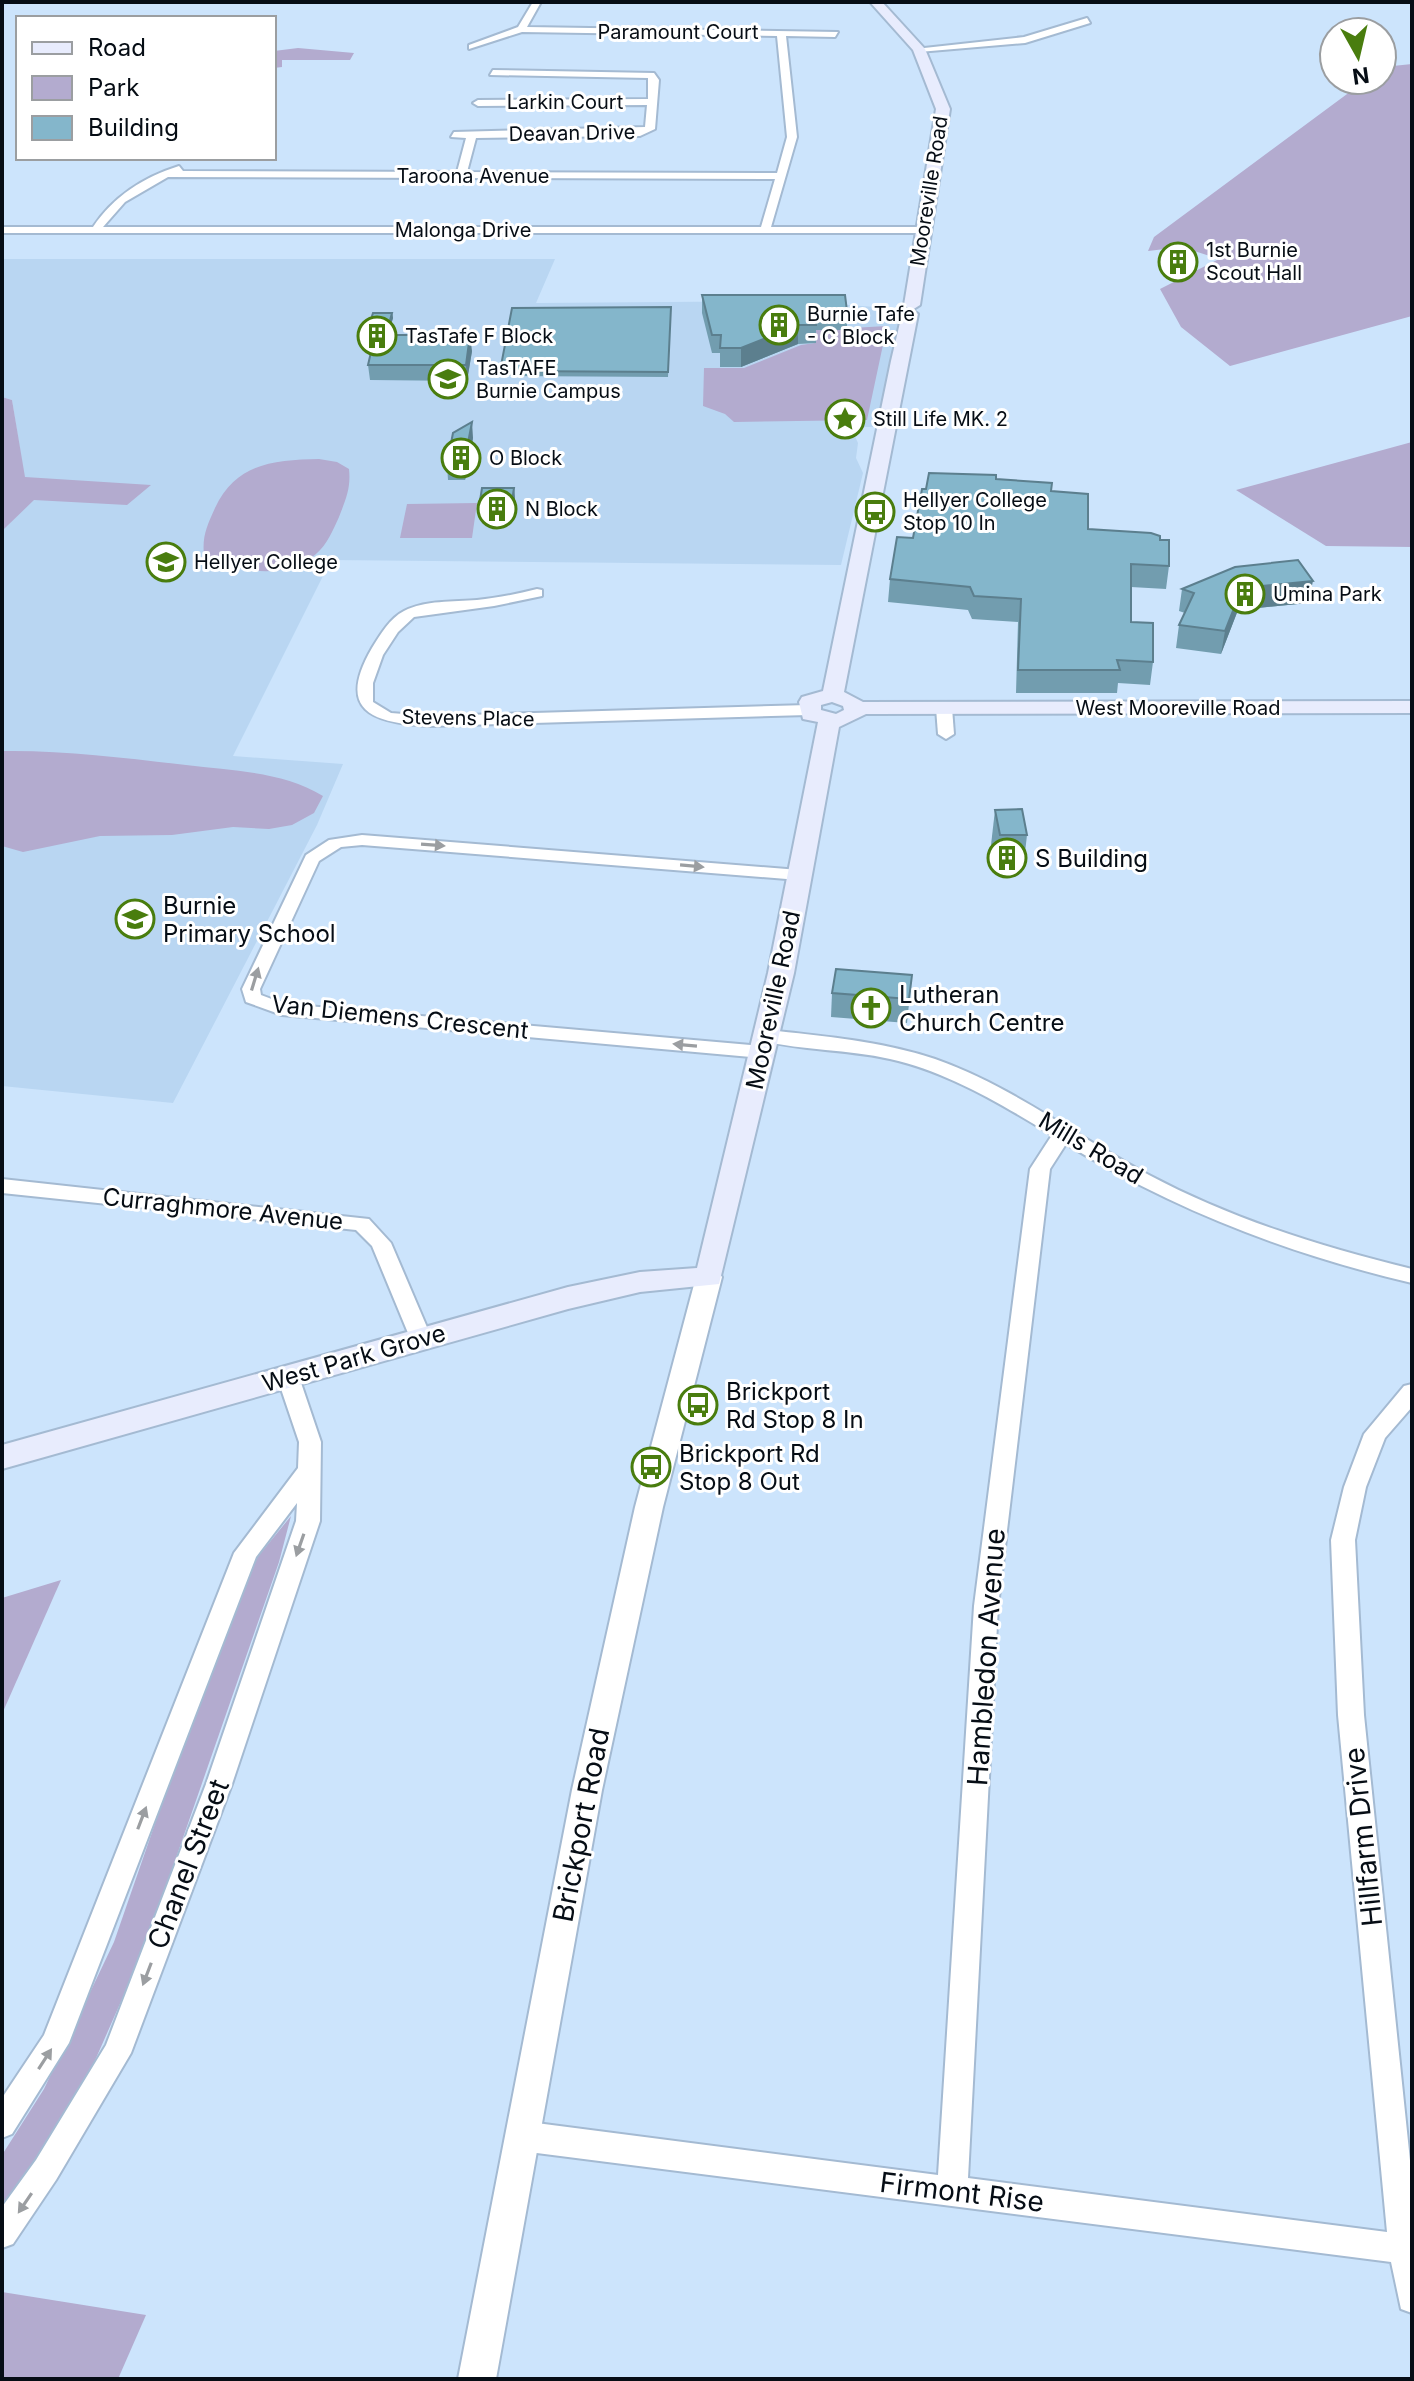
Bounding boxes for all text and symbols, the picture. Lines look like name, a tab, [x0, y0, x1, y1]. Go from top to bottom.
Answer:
legend	[16, 16, 276, 160]
north arrow	[1318, 16, 1398, 96]
street label: Paramount Court	[598, 20, 759, 44]
text: Road	[88, 33, 146, 62]
text: N	[1351, 62, 1371, 90]
text: Park	[88, 73, 139, 102]
street label: Larkin Court	[507, 90, 624, 114]
text: Building	[88, 113, 179, 142]
street label: Mooreville Road	[905, 114, 953, 268]
street label: Deavan Drive	[508, 120, 636, 146]
street label: Taroona Avenue	[397, 164, 549, 188]
street label: Malonga Drive	[395, 218, 531, 242]
place label: 1st Burnie Scout Hall	[1206, 238, 1302, 285]
building icon: 1st Burnie Scout Hall	[1157, 241, 1199, 283]
place label: Burnie Tafe - C Block	[807, 302, 915, 349]
building icon: Burnie Tafe - C Block	[758, 304, 800, 346]
building icon: TasTafe F Block	[356, 315, 398, 357]
place label: TasTafe F Block	[405, 324, 553, 348]
place label: TasTAFE Burnie Campus	[476, 356, 621, 403]
school or university icon: TasTAFE Burnie Campus	[427, 358, 469, 400]
place icon: Still Life MK. 2	[824, 398, 866, 440]
place label: Still Life MK. 2	[873, 407, 1008, 431]
building icon: O Block	[440, 437, 482, 479]
place label: O Block	[489, 446, 562, 470]
building icon: N Block	[476, 488, 518, 530]
place label: Hellyer College Stop 10 In	[903, 488, 1047, 535]
bus stop icon: Hellyer College Stop 10 In	[854, 491, 896, 533]
place label: N Block	[525, 497, 598, 521]
school or university icon: Hellyer College	[145, 541, 187, 583]
place label: Hellyer College	[194, 550, 338, 574]
building icon: Umina Park	[1224, 573, 1266, 615]
place label: Umina Park	[1273, 582, 1382, 606]
street label: West Mooreville Road	[1076, 696, 1280, 720]
street label: Stevens Place	[401, 705, 535, 731]
building icon: S Building	[986, 837, 1028, 879]
one-way arrow	[421, 839, 446, 852]
place label: S Building	[1035, 844, 1148, 873]
one-way arrow	[680, 860, 705, 873]
place label: Burnie Primary School	[163, 891, 336, 948]
school or university icon: Burnie Primary School	[114, 898, 156, 940]
street label: Mooreville Road	[740, 908, 806, 1092]
one-way arrow	[249, 967, 262, 991]
place label: Lutheran Church Centre	[899, 980, 1064, 1037]
church icon: Lutheran Church Centre	[850, 987, 892, 1029]
street label: Van Diemens Crescent	[270, 989, 530, 1045]
one-way arrow	[672, 1038, 697, 1051]
street label: Mills Road	[1034, 1106, 1148, 1190]
street label: Curraghmore Avenue	[101, 1182, 345, 1236]
street label: West Park Grove	[259, 1318, 449, 1398]
place label: Brickport Rd Stop 8 In	[726, 1377, 864, 1434]
bus stop icon: Brickport Rd Stop 8 In	[677, 1384, 719, 1426]
place label: Brickport Rd Stop 8 Out	[679, 1439, 820, 1496]
bus stop icon: Brickport Rd Stop 8 Out	[630, 1446, 672, 1488]
street label: Hambledon Avenue	[960, 1527, 1012, 1787]
one-way arrow	[294, 1533, 306, 1557]
street label: Brickport Road	[546, 1725, 616, 1925]
street label: Hillfarm Drive	[1337, 1746, 1389, 1928]
street label: Chanel Street	[140, 1774, 236, 1954]
one-way arrow	[136, 1806, 149, 1830]
one-way arrow	[140, 1962, 153, 1986]
one-way arrow	[37, 2048, 52, 2069]
street label: Firmont Rise	[878, 2165, 1046, 2219]
one-way arrow	[18, 2192, 33, 2213]

